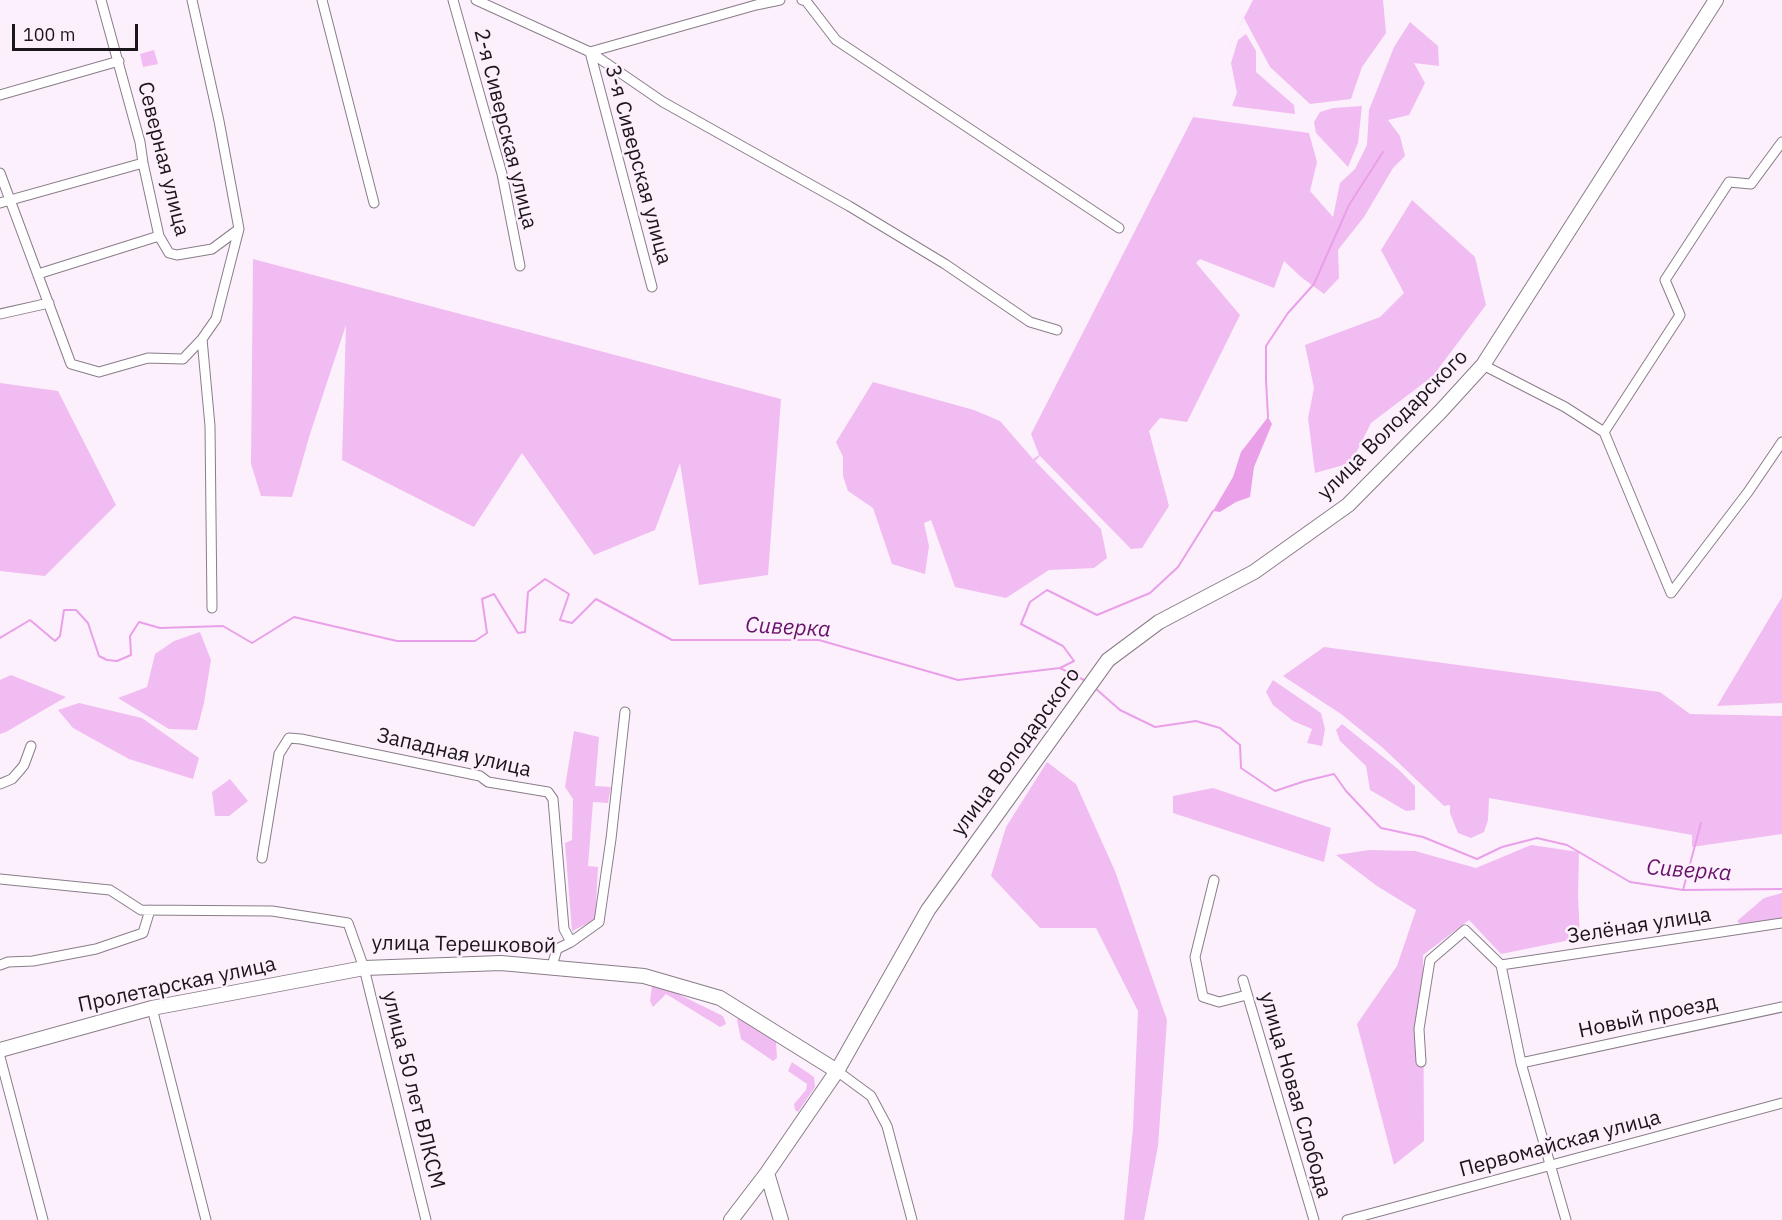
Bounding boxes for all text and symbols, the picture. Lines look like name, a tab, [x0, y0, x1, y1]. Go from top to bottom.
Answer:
scale bar	[15, 12, 141, 50]
text: 100 m	[23, 23, 75, 46]
street label: 2-я Сиверская улица	[468, 26, 542, 232]
street label: 3-я Сиверская улица	[599, 63, 677, 267]
street label: Северная улица	[132, 79, 194, 239]
street label: улица Володарского	[1313, 345, 1473, 505]
water label: Сиверка	[745, 613, 831, 643]
street label: улица Володарского	[946, 663, 1086, 841]
street label: Западная улица	[374, 723, 534, 783]
water label: Сиверка	[1646, 855, 1732, 887]
street label: Зелёная улица	[1565, 902, 1713, 950]
street label: улица Терешковой	[372, 931, 556, 959]
street label: Пролетарская улица	[76, 952, 278, 1018]
street label: улица 50 лет ВЛКСМ	[376, 989, 450, 1191]
street label: улица Новая Слобода	[1254, 989, 1336, 1201]
street label: Новый проезд	[1576, 990, 1720, 1044]
street label: Первомайская улица	[1457, 1105, 1663, 1183]

